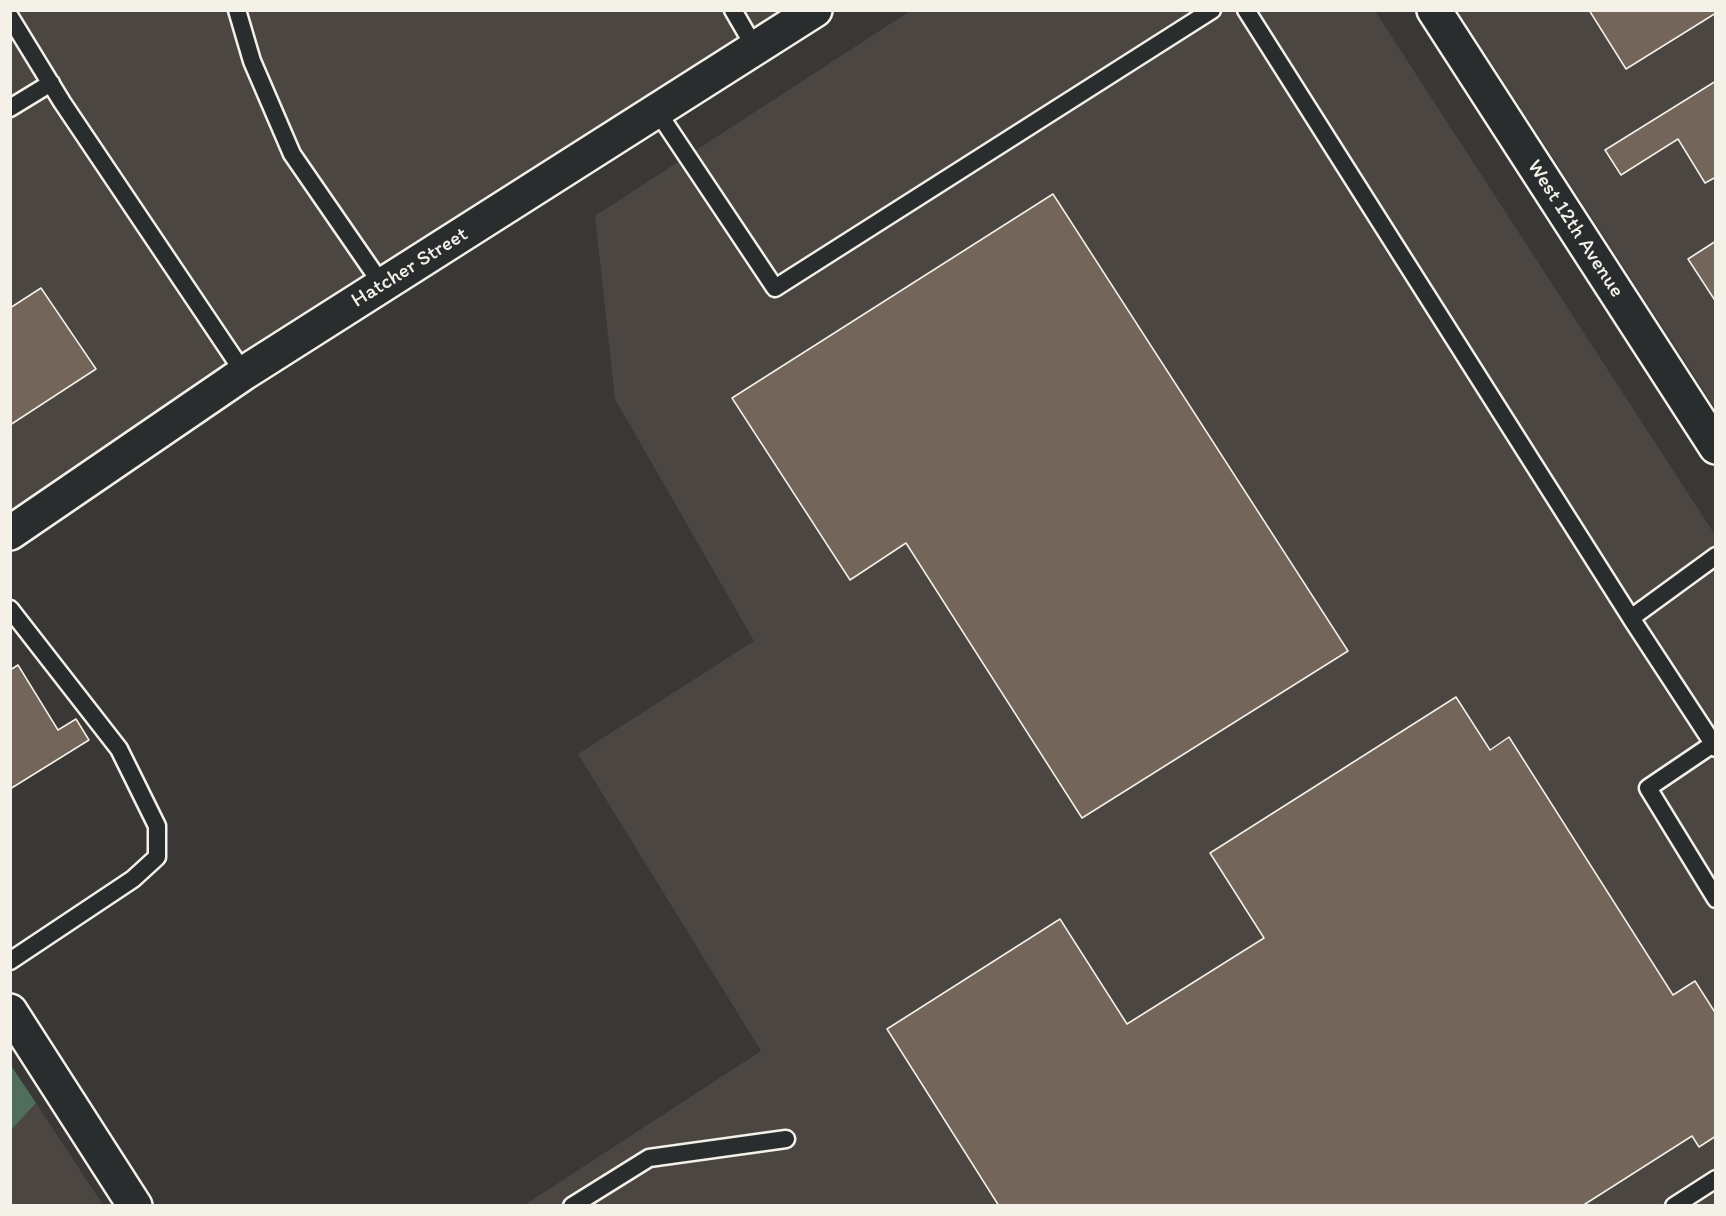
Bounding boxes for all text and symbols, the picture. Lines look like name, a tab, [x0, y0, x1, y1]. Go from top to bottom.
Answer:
street label: West 12th Avenue	[1521, 155, 1629, 303]
street label: Hatcher Street	[347, 222, 473, 314]

